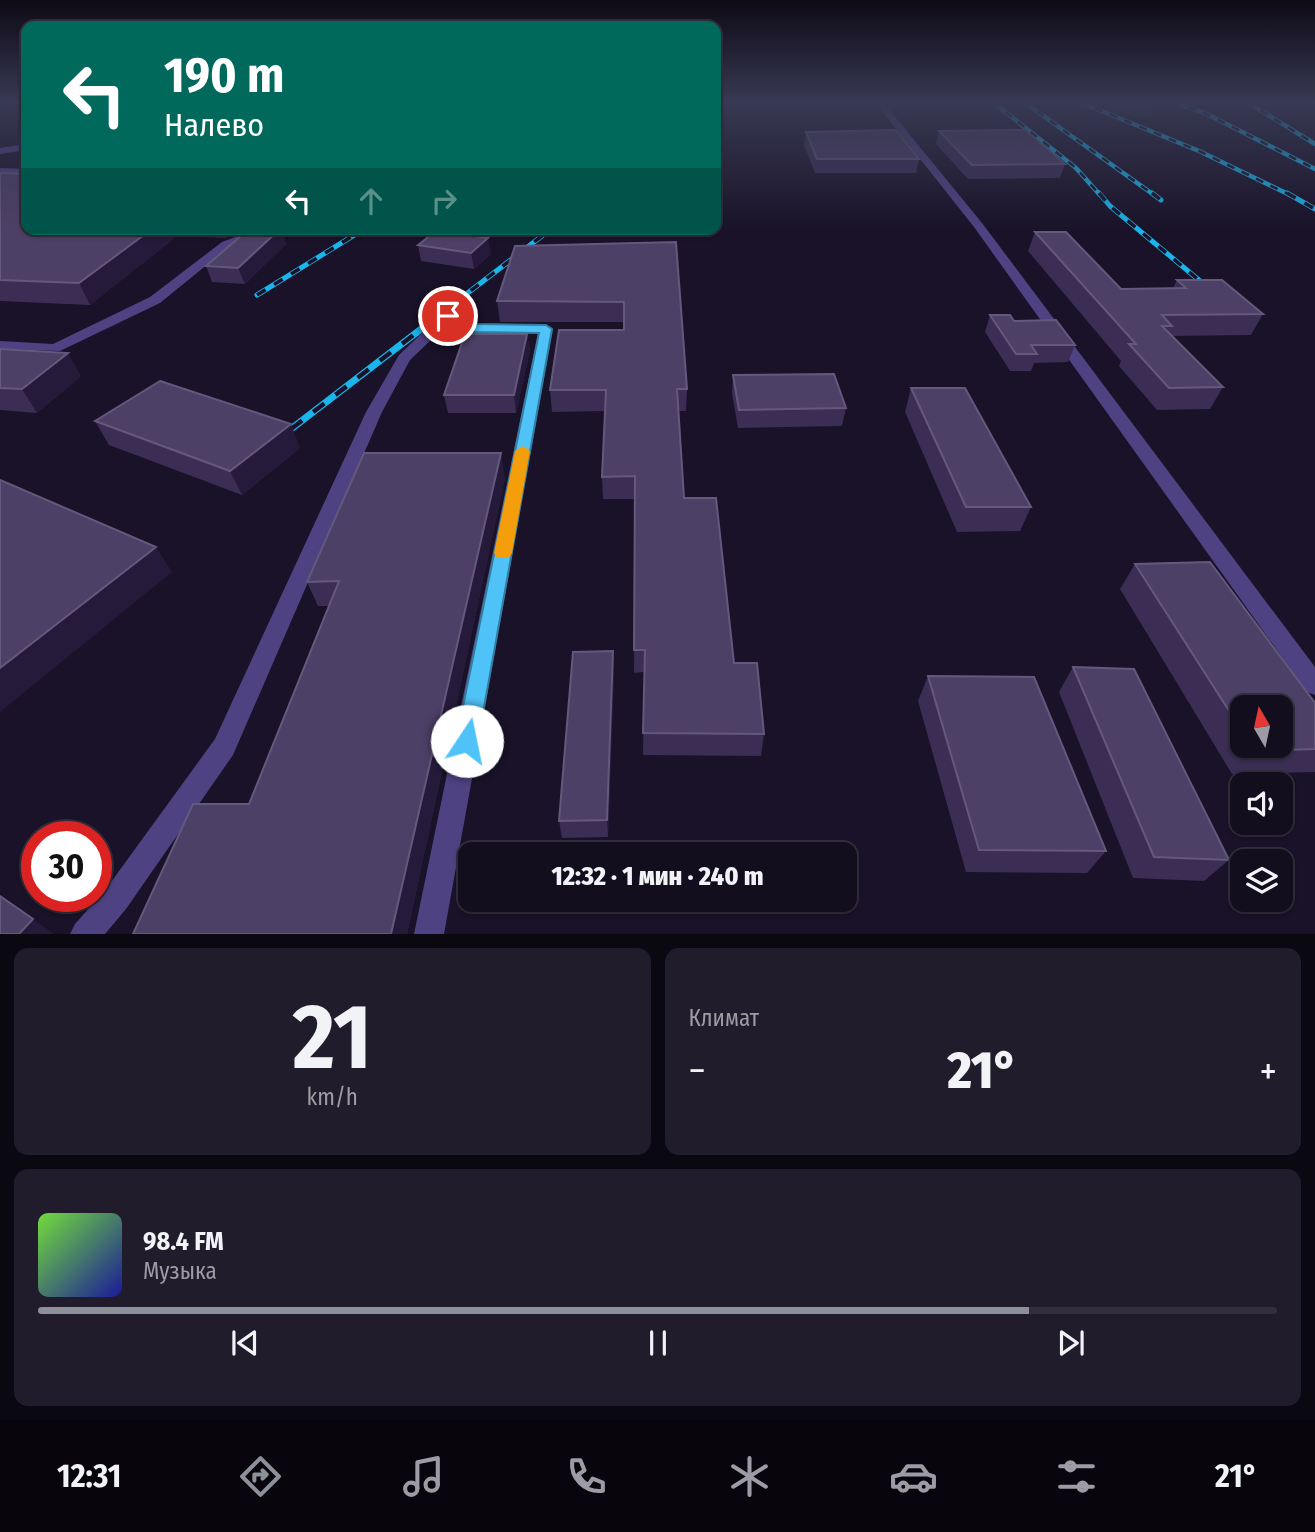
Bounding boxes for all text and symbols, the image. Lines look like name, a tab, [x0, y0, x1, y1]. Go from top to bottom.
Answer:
text: 190 m	[164, 46, 284, 105]
icon: left	[49, 49, 140, 140]
text: Налево	[164, 106, 264, 144]
icon: left	[279, 182, 317, 220]
icon: ahead	[352, 182, 390, 220]
icon: right	[425, 182, 463, 220]
pin	[418, 286, 478, 346]
icon: arrive	[429, 297, 467, 335]
north arrow	[1230, 695, 1293, 758]
map controls	[1230, 695, 1293, 912]
position arrow	[430, 704, 504, 778]
button: sound	[1230, 772, 1293, 835]
speed limit sign: 30	[21, 821, 112, 912]
button: layers	[1230, 849, 1293, 912]
text: 12:32 · 1 мин · 240 m	[551, 861, 764, 892]
text: 21	[293, 983, 372, 1092]
text: Климат	[689, 1004, 759, 1032]
text: 21°	[947, 1039, 1018, 1102]
text: −	[689, 1048, 706, 1094]
text: +	[1260, 1048, 1277, 1094]
text: km/h	[307, 1083, 358, 1111]
text: 98.4 FM	[143, 1226, 224, 1257]
text: Музыка	[143, 1257, 217, 1285]
icon: previous	[226, 1324, 264, 1362]
icon: pause	[639, 1324, 677, 1362]
icon: next	[1052, 1324, 1090, 1362]
icon: directions	[236, 1452, 285, 1501]
icon: music	[399, 1452, 448, 1501]
icon: phone	[562, 1452, 611, 1501]
icon: climate	[725, 1452, 774, 1501]
icon: car	[889, 1452, 938, 1501]
icon: filters	[1052, 1452, 1101, 1501]
text: 12:31	[57, 1457, 121, 1495]
text: 21°	[1215, 1457, 1258, 1495]

